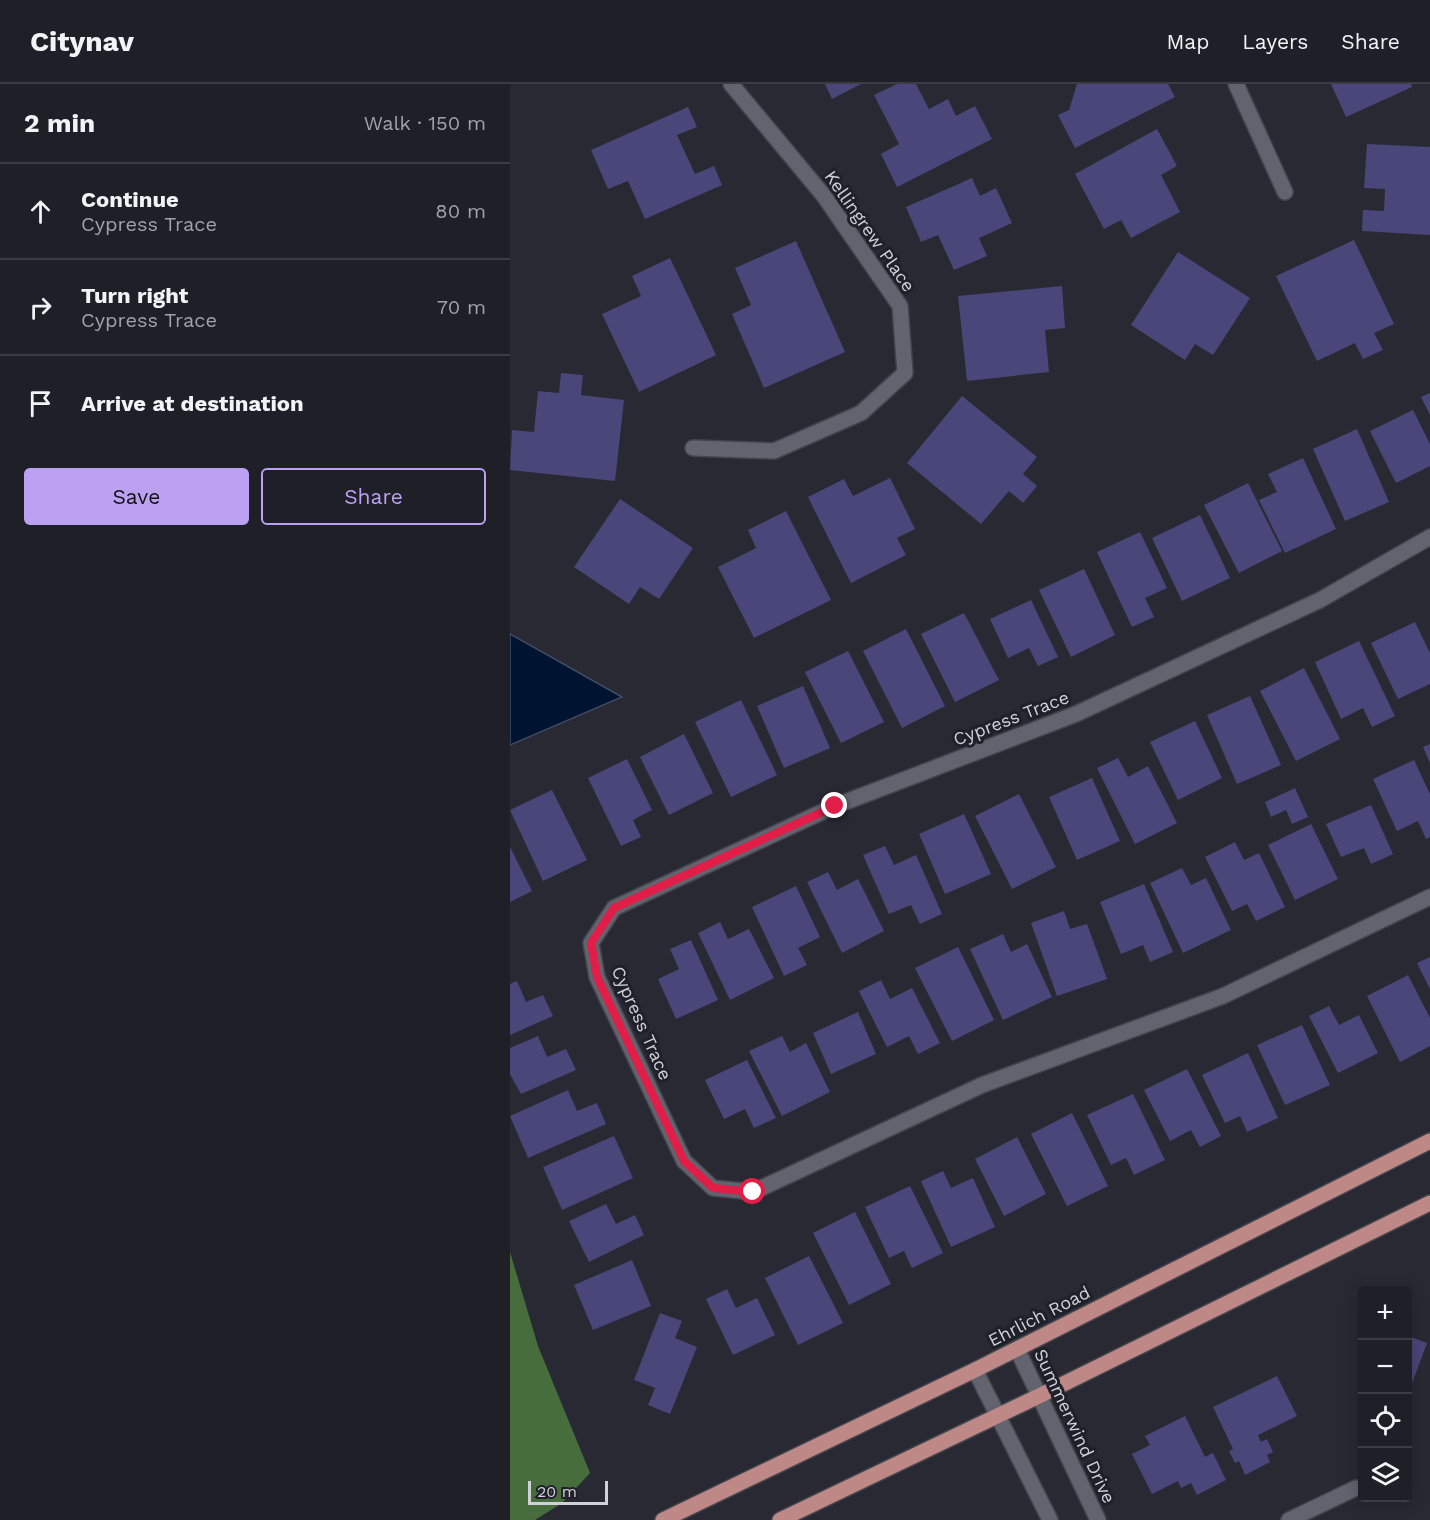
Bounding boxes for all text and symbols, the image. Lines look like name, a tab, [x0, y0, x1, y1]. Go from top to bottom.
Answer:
text: Citynav	[30, 25, 134, 58]
text: Map	[1166, 29, 1209, 54]
text: Layers	[1242, 29, 1308, 54]
text: Share	[1341, 29, 1400, 54]
text: 2 min	[24, 108, 95, 138]
text: Walk · 150 m	[364, 111, 486, 135]
street label: Kellingrew Place	[820, 166, 920, 296]
text: Continue	[81, 187, 179, 212]
icon: ahead	[24, 195, 57, 228]
text: 80 m	[435, 199, 486, 223]
text: Cypress Trace	[81, 212, 217, 236]
text: Turn right	[81, 283, 188, 308]
icon: right	[24, 291, 57, 324]
text: 70 m	[437, 295, 486, 319]
text: Cypress Trace	[81, 308, 217, 332]
icon: arrive	[24, 387, 57, 420]
text: Arrive at destination	[81, 391, 304, 416]
button: Save	[24, 468, 249, 525]
button: Share	[261, 468, 486, 525]
street label: Cypress Trace	[950, 686, 1072, 750]
route end	[821, 792, 847, 818]
street label: Cypress Trace	[608, 963, 676, 1083]
route start	[739, 1178, 765, 1204]
street label: Ehrlich Road	[985, 1281, 1093, 1351]
map controls	[1358, 1286, 1412, 1502]
button: +	[1358, 1286, 1412, 1340]
button: −	[1358, 1340, 1412, 1394]
street label: Summerwind Drive	[1030, 1346, 1120, 1506]
button: locate	[1358, 1394, 1412, 1448]
button: layers	[1358, 1448, 1412, 1502]
scale bar	[528, 1478, 608, 1506]
text: 20 m	[537, 1482, 577, 1501]

